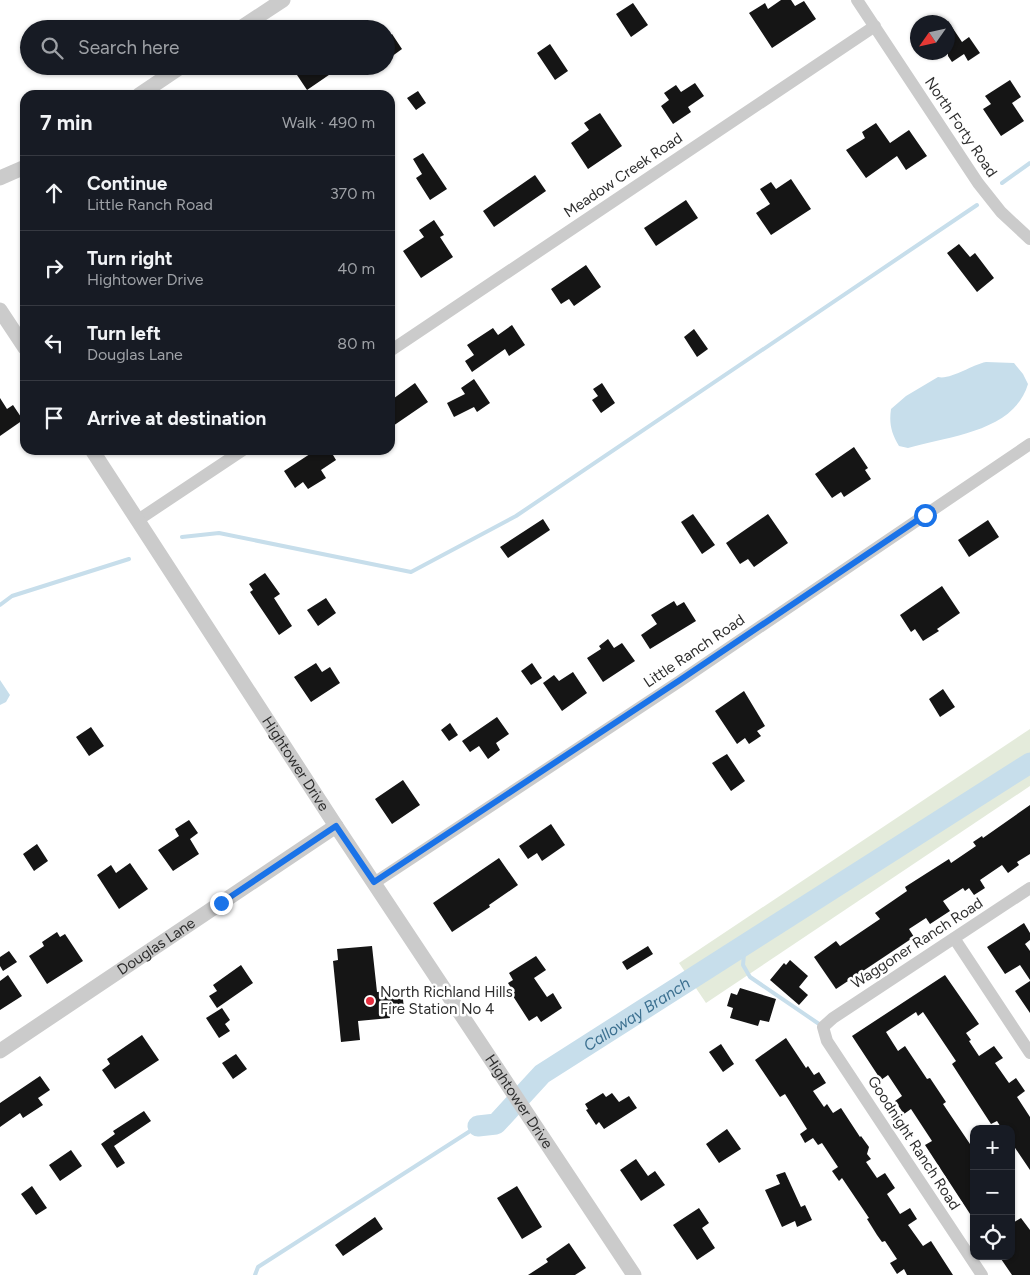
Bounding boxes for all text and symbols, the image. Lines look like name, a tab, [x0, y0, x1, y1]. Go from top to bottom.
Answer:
north arrow	[910, 15, 955, 60]
search box	[20, 20, 395, 75]
icon: search	[38, 34, 66, 62]
text: Search here	[78, 36, 180, 59]
street label: North Forty Road	[921, 74, 1001, 180]
text: 7 min	[40, 110, 92, 135]
text: Walk · 490 m	[282, 113, 375, 132]
street label: Meadow Creek Road	[560, 129, 686, 221]
text: Continue	[87, 172, 167, 195]
icon: ahead	[40, 179, 68, 207]
text: 370 m	[330, 184, 375, 203]
text: Little Ranch Road	[87, 195, 213, 214]
text: Turn right	[87, 247, 173, 270]
icon: right	[40, 254, 68, 282]
text: 40 m	[337, 259, 375, 278]
text: Hightower Drive	[87, 270, 204, 289]
text: Turn left	[87, 322, 161, 345]
icon: left	[40, 329, 68, 357]
text: 80 m	[337, 334, 375, 353]
text: Douglas Lane	[87, 345, 183, 364]
icon: arrive	[40, 404, 68, 432]
text: Arrive at destination	[87, 407, 266, 430]
route start	[914, 504, 937, 527]
street label: Little Ranch Road	[640, 611, 748, 691]
street label: Hightower Drive	[258, 713, 333, 815]
route end	[210, 892, 233, 915]
street label: Waggoner Ranch Road	[848, 894, 986, 992]
street label: Douglas Lane	[114, 914, 199, 979]
water label: Calloway Branch	[580, 973, 693, 1055]
place label: North Richland Hills Fire Station No 4	[380, 983, 513, 1018]
marker: North Richland Hills Fire Station No 4	[364, 995, 376, 1007]
street label: Hightower Drive	[481, 1051, 557, 1152]
street label: Goodnight Ranch Road	[864, 1073, 964, 1213]
map controls	[970, 1125, 1015, 1260]
button: +	[970, 1125, 1015, 1170]
button: −	[970, 1170, 1015, 1215]
button: locate	[970, 1215, 1015, 1260]

